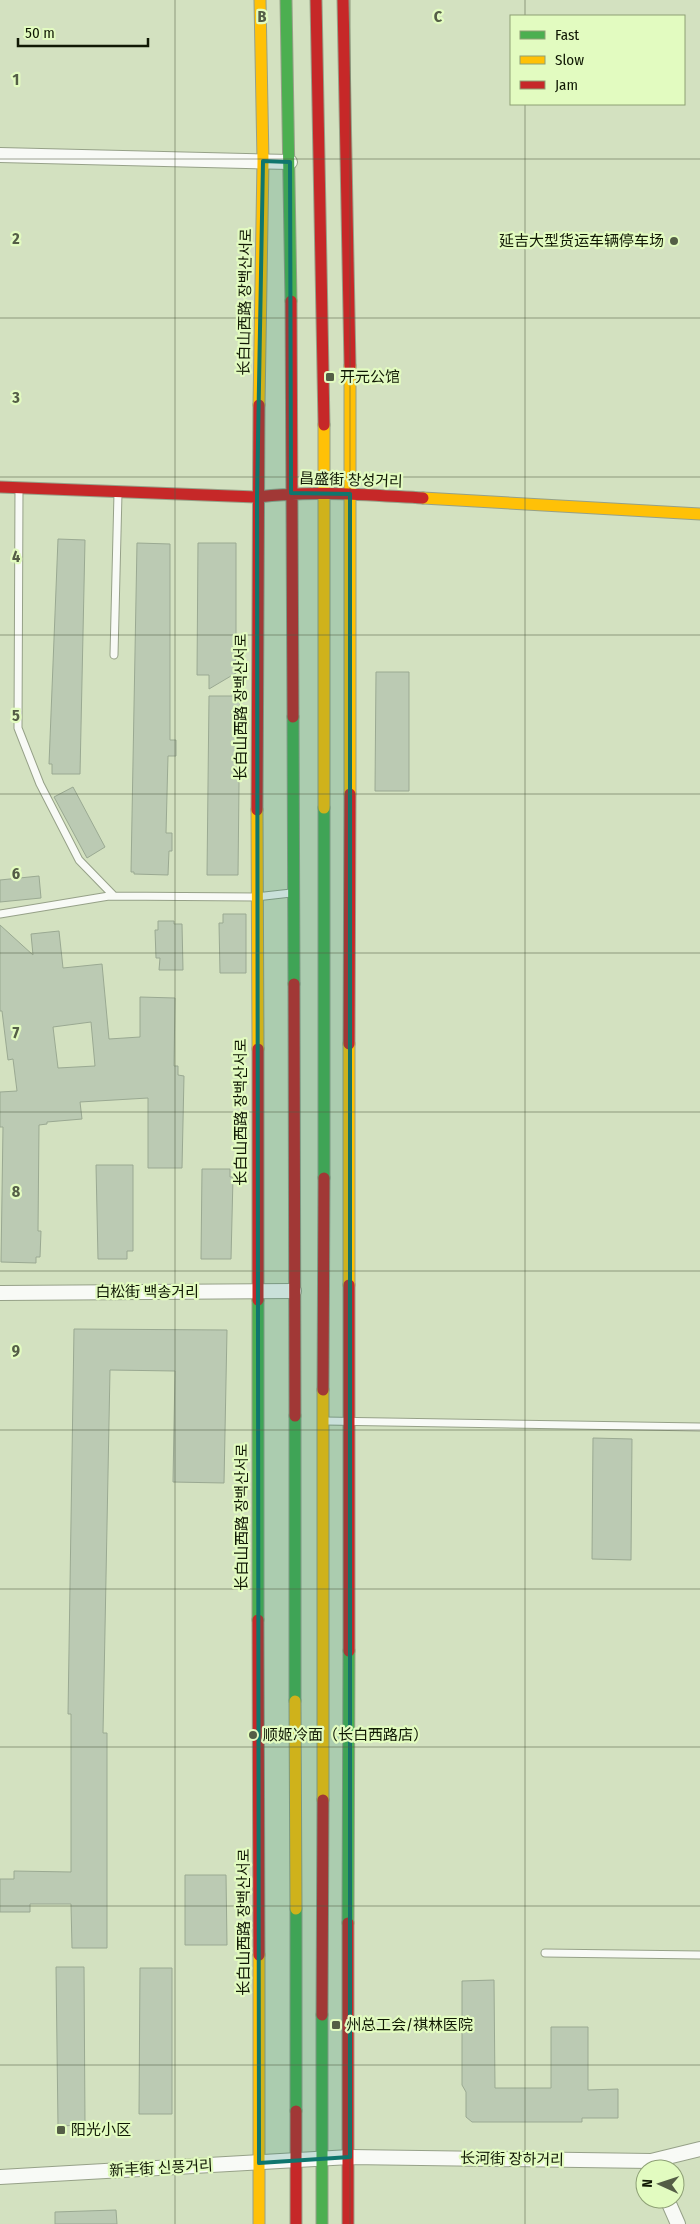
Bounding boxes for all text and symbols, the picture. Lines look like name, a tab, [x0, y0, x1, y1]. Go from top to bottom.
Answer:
text: B	[258, 7, 267, 26]
text: C	[434, 7, 443, 26]
scale bar	[18, 15, 148, 47]
legend	[510, 15, 685, 105]
text: 50 m	[25, 24, 55, 42]
text: Fast	[555, 26, 579, 44]
text: Slow	[555, 51, 584, 69]
text: 1	[13, 70, 19, 89]
text: Jam	[555, 76, 578, 94]
street label: 长白山西路 장백산서로	[235, 228, 255, 376]
text: 2	[11, 229, 20, 248]
place label: 延吉大型货运车辆停车场	[499, 232, 664, 250]
marker: 延吉大型货运车辆停车场	[668, 235, 680, 247]
place label: 开元公馆	[340, 368, 400, 386]
marker: 开元公馆	[324, 371, 336, 383]
text: 3	[11, 388, 20, 407]
street label: 昌盛街 창성거리	[299, 469, 403, 491]
text: 4	[12, 547, 20, 566]
street label: 长白山西路 장백산서로	[232, 633, 250, 781]
text: 5	[12, 706, 20, 725]
text: 6	[12, 864, 20, 883]
text: 7	[13, 1023, 20, 1042]
street label: 长白山西路 장백산서로	[232, 1038, 250, 1186]
text: 8	[12, 1182, 21, 1201]
street label: 白松街 백송거리	[95, 1283, 199, 1301]
text: 9	[12, 1341, 20, 1360]
street label: 长白山西路 장백산서로	[233, 1443, 251, 1591]
place label: 顺姬冷面（长白西路店）	[263, 1726, 428, 1744]
marker: 顺姬冷面（长白西路店）	[247, 1729, 259, 1741]
street label: 长白山西路 장백산서로	[235, 1848, 253, 1996]
place label: 州总工会/祺林医院	[346, 2016, 473, 2034]
marker: 州总工会/祺林医院	[330, 2019, 342, 2031]
place label: 阳光小区	[71, 2121, 131, 2139]
marker: 阳光小区	[55, 2124, 67, 2136]
street label: 长河街 장하거리	[460, 2149, 564, 2169]
street label: 新丰街 신풍거리	[109, 2156, 213, 2180]
north arrow	[635, 2159, 685, 2209]
text: N	[639, 2179, 656, 2188]

